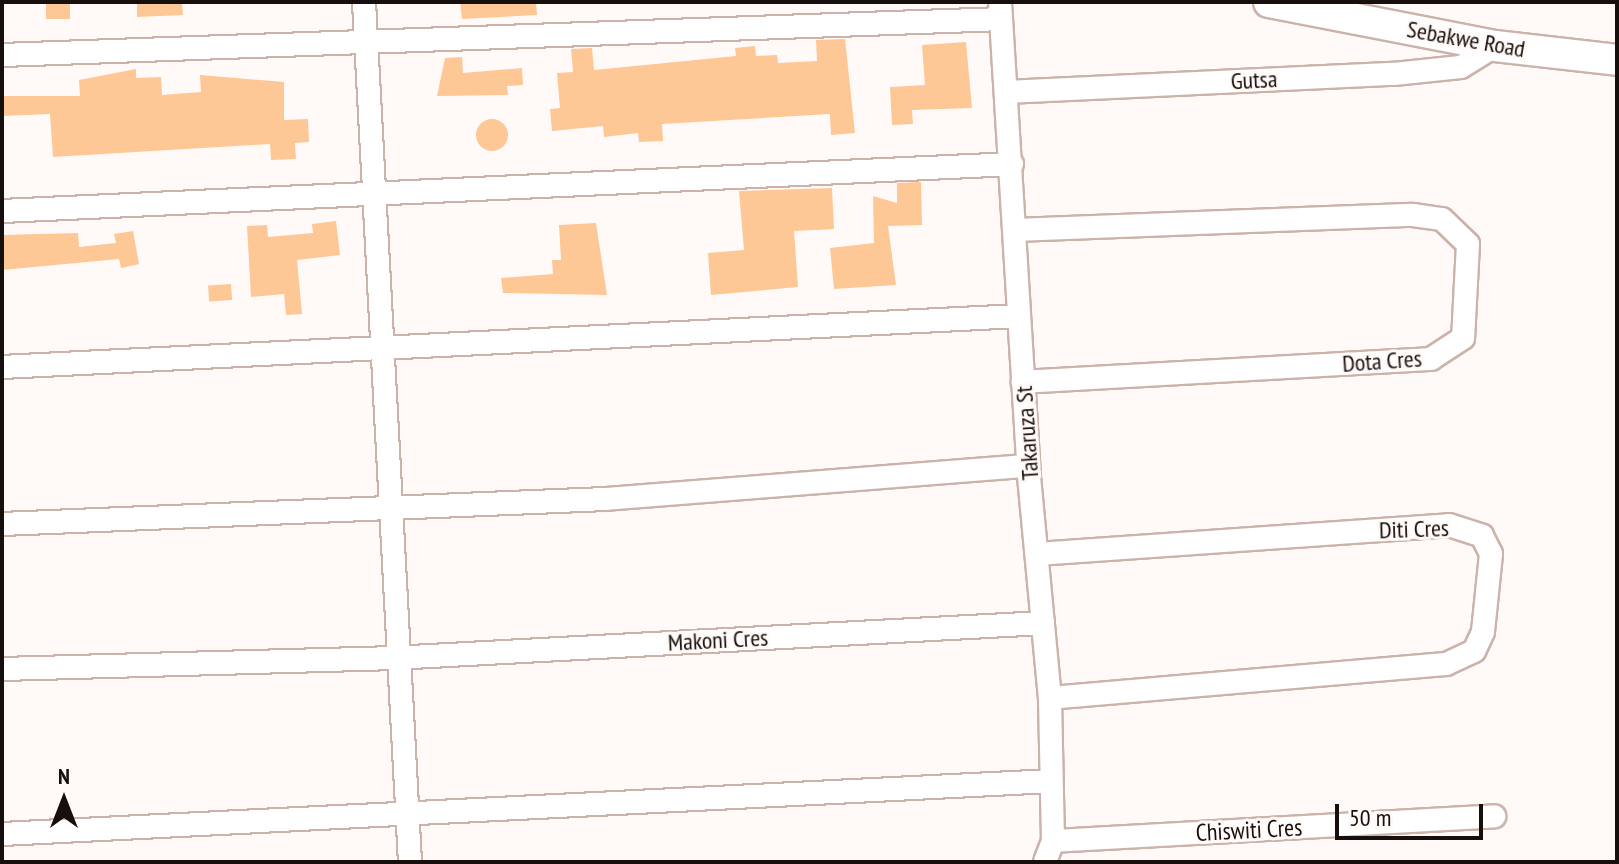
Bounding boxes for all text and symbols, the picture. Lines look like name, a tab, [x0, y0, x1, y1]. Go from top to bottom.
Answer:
street label: Sebakwe Road	[1405, 14, 1527, 64]
street label: Gutsa	[1230, 64, 1278, 96]
street label: Dota Cres	[1341, 344, 1423, 378]
street label: Takaruza St	[1009, 385, 1045, 481]
street label: Diti Cres	[1379, 513, 1449, 545]
street label: Makoni Cres	[667, 623, 769, 657]
north arrow	[24, 760, 104, 840]
text: N	[58, 762, 70, 790]
scale bar	[1339, 788, 1487, 838]
text: 50 m	[1349, 802, 1391, 833]
street label: Chiswiti Cres	[1195, 813, 1303, 847]

